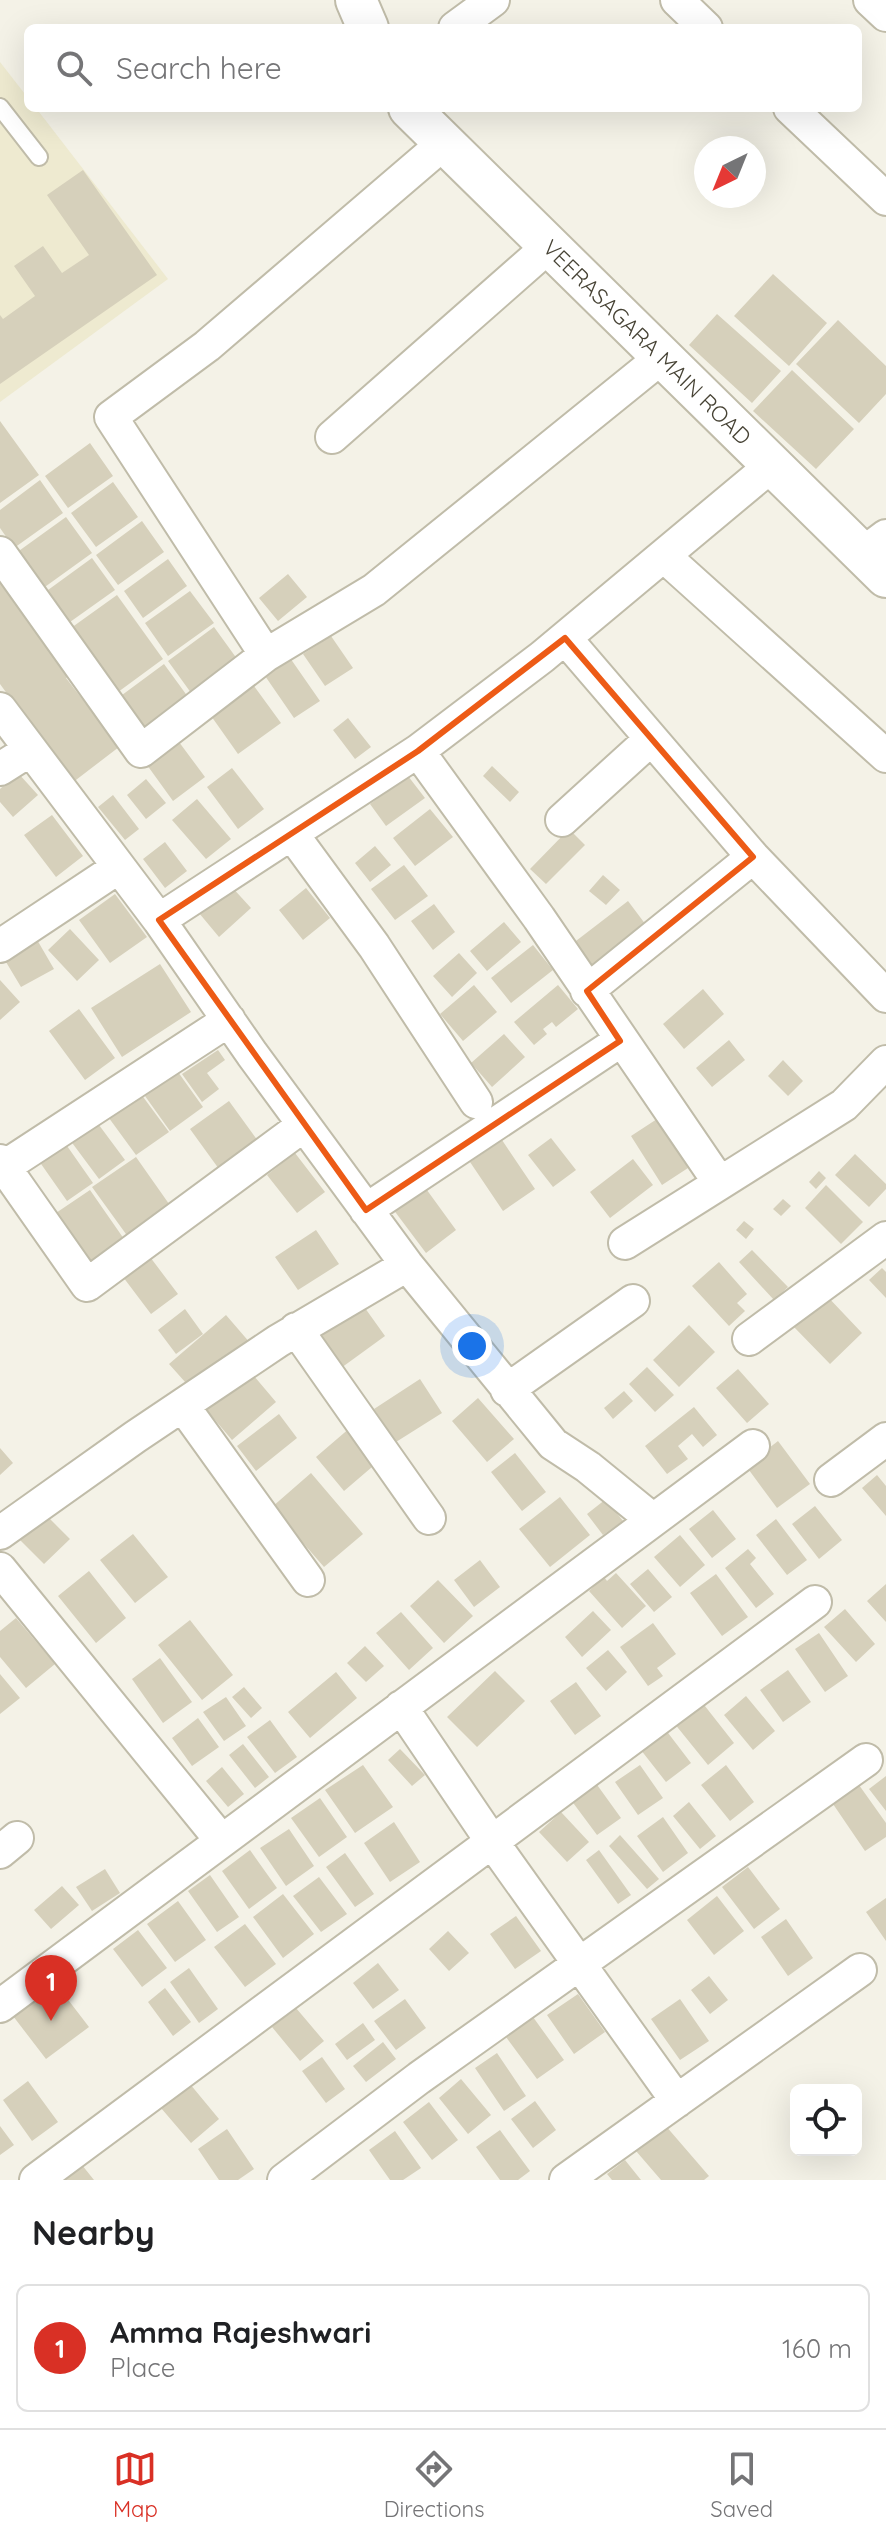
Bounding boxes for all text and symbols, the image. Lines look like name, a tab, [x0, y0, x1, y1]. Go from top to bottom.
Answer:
search box	[24, 24, 862, 112]
icon: search	[52, 46, 96, 90]
text: Search here	[116, 49, 282, 87]
north arrow	[694, 136, 766, 208]
street label: VEERASAGARA MAIN ROAD	[537, 234, 757, 451]
your location	[452, 1326, 492, 1366]
pin: 1	[25, 1955, 77, 2021]
map controls	[790, 2084, 862, 2156]
button: locate	[790, 2084, 862, 2156]
text: Nearby	[32, 2211, 155, 2254]
text: Amma Rajeshwari	[110, 2313, 371, 2351]
text: 1	[55, 2332, 65, 2365]
text: 160 m	[782, 2332, 852, 2365]
text: Place	[110, 2351, 175, 2384]
tab: Map	[113, 2447, 158, 2523]
tab: Directions	[384, 2447, 484, 2523]
tab: Saved	[710, 2447, 773, 2523]

